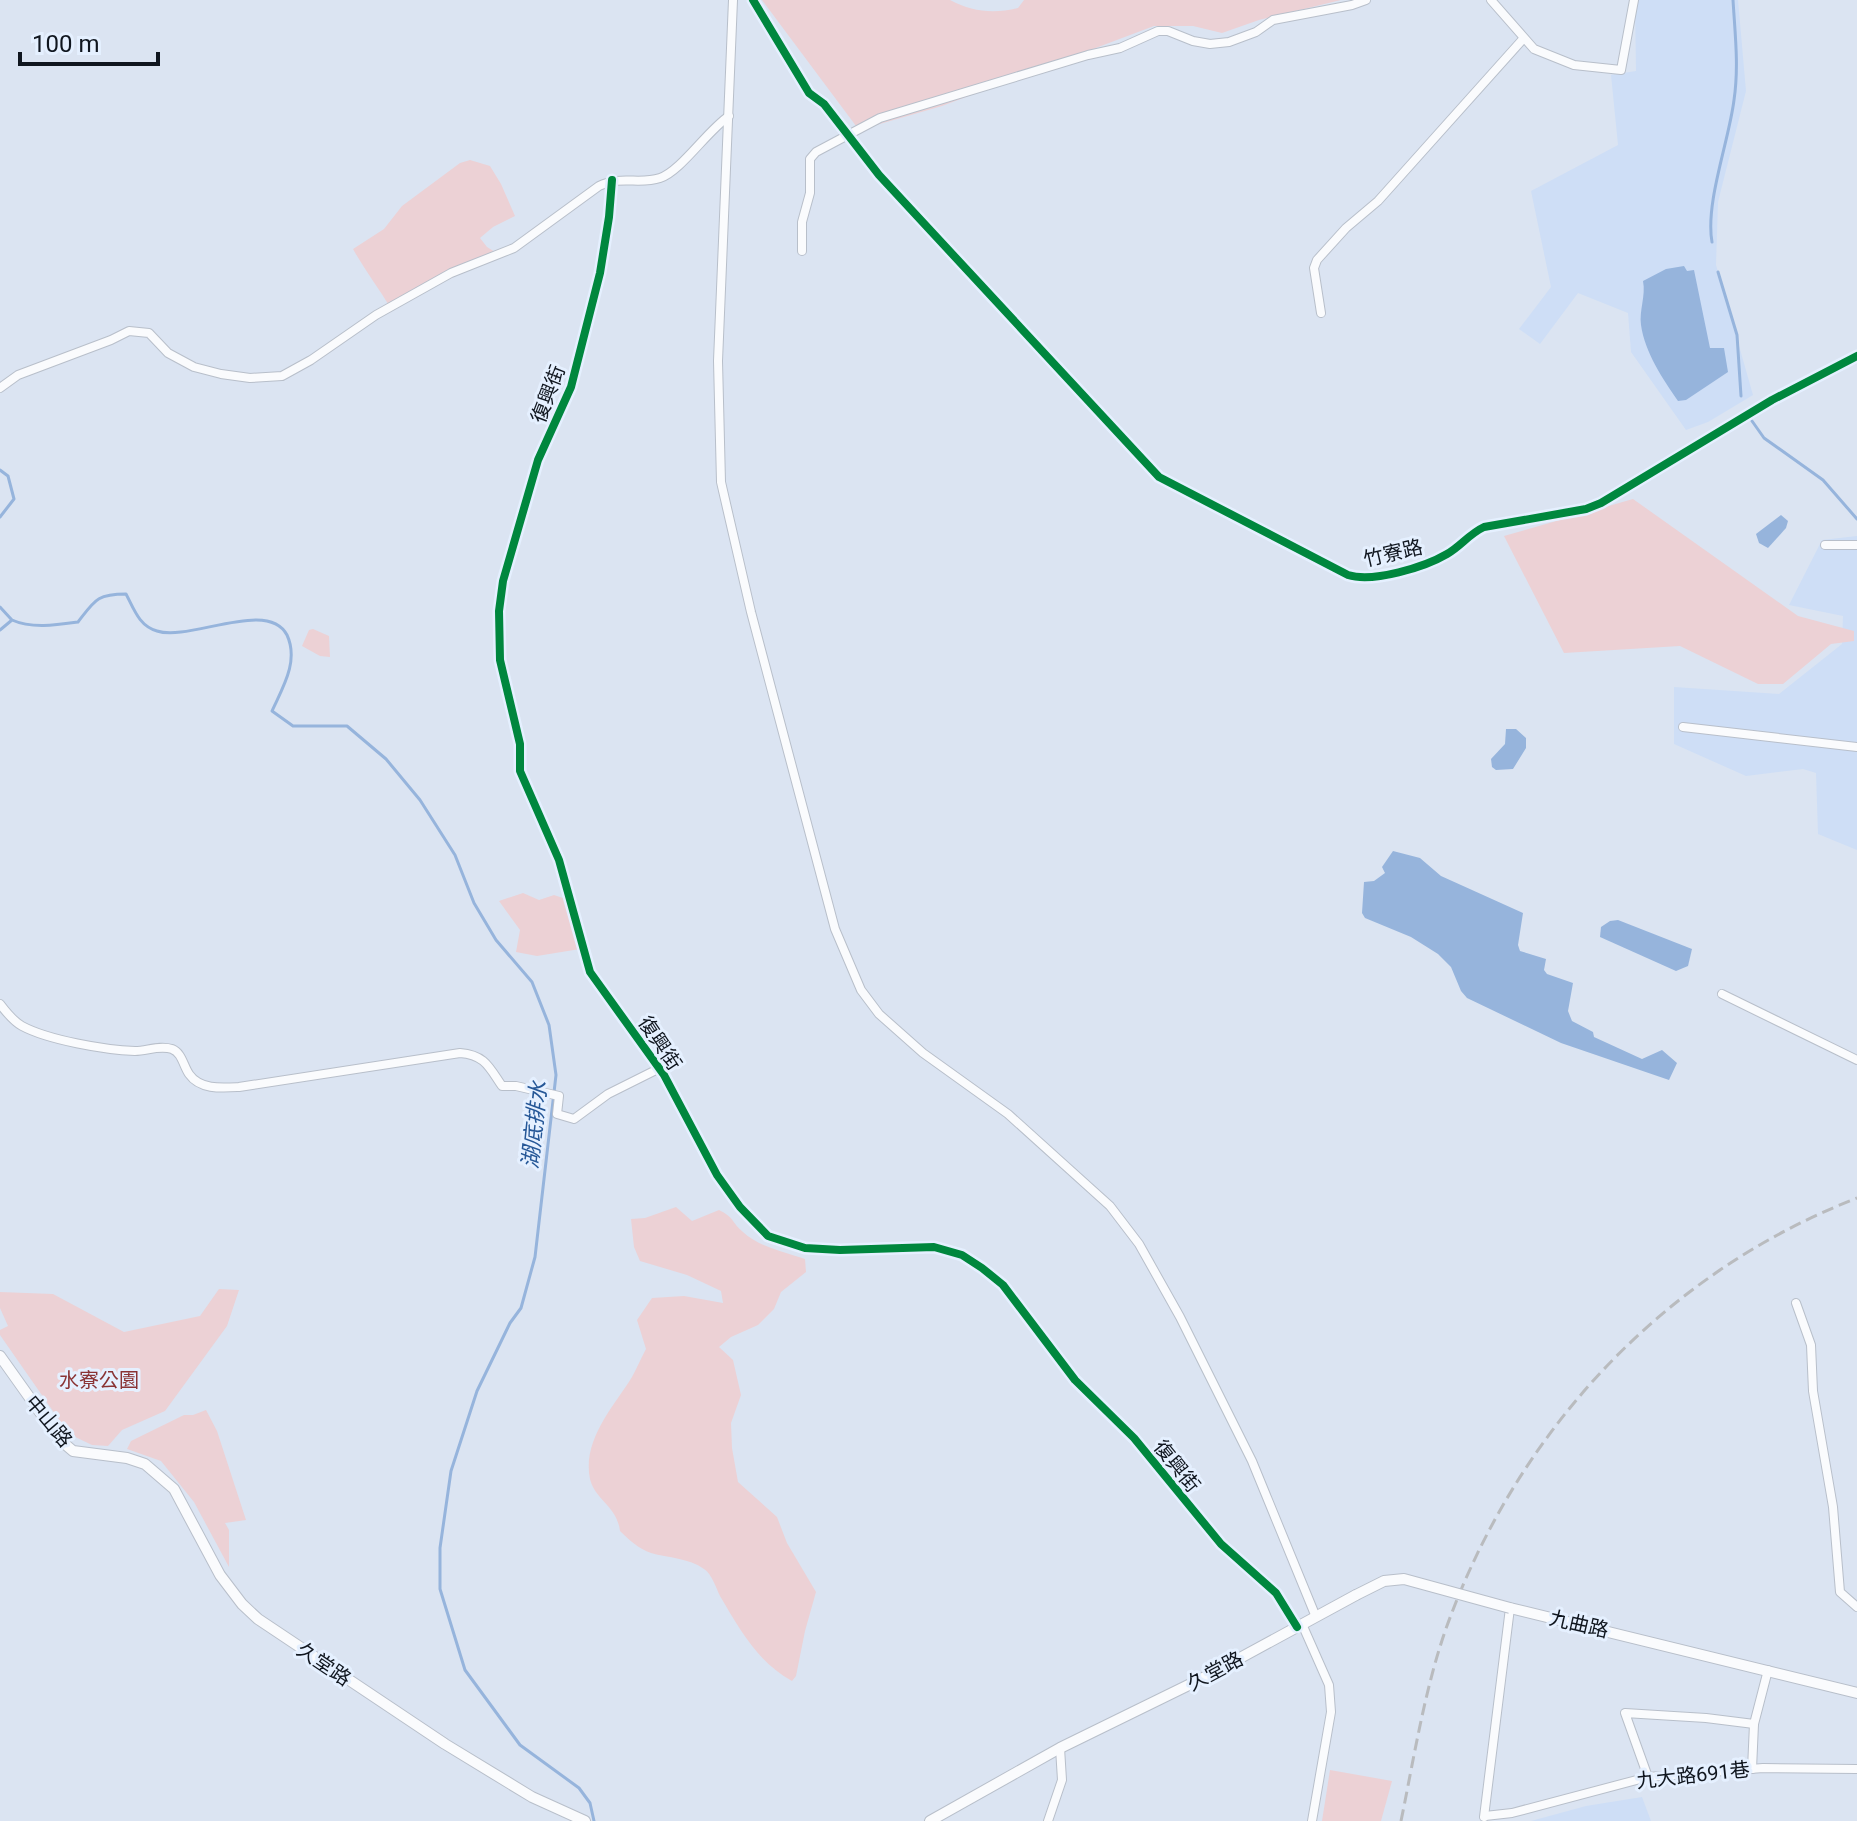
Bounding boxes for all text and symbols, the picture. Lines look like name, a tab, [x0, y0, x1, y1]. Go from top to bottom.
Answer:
scale bar	[20, 16, 158, 66]
text: 100 m	[32, 30, 99, 58]
street label: 復興街	[526, 362, 570, 426]
street label: 竹寮路	[1361, 535, 1425, 571]
street label: 復興街	[633, 1011, 687, 1075]
water label: 湖底排水	[517, 1079, 552, 1170]
park label: 水寮公園	[59, 1368, 139, 1392]
street label: 中山路	[21, 1390, 77, 1452]
street label: 復興街	[1149, 1435, 1205, 1497]
street label: 九曲路	[1547, 1606, 1611, 1642]
street label: 久堂路	[292, 1637, 356, 1691]
street label: 久堂路	[1183, 1646, 1247, 1696]
street label: 九大路691巷	[1635, 1757, 1751, 1793]

